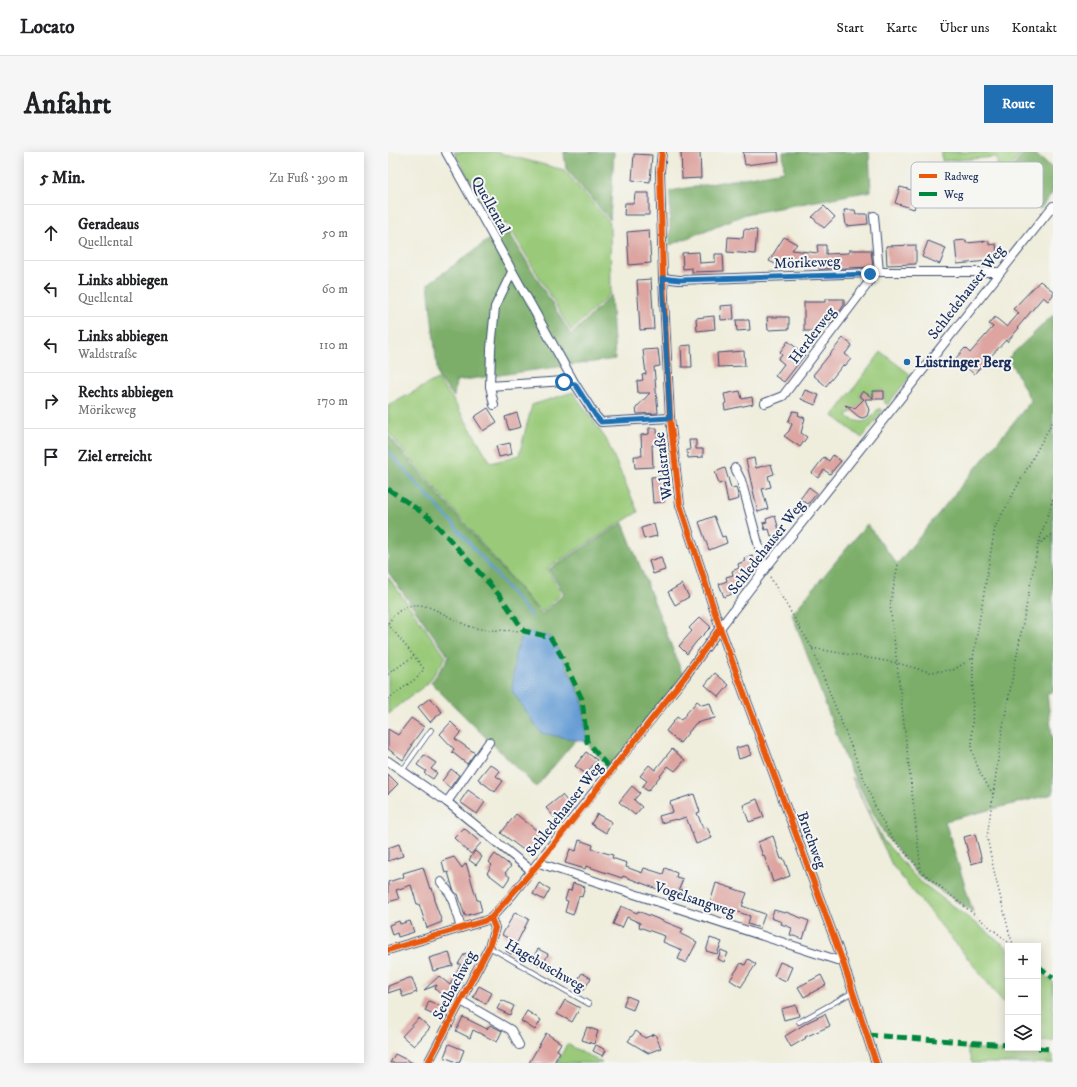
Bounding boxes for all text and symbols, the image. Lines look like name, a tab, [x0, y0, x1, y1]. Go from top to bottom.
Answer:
text: Locato	[20, 16, 75, 39]
text: Start	[837, 19, 864, 37]
text: Karte	[886, 19, 917, 37]
text: Über uns	[939, 19, 989, 37]
text: Kontakt	[1011, 19, 1057, 37]
button: Route	[984, 85, 1053, 123]
text: Anfahrt	[24, 87, 111, 122]
legend	[911, 162, 1043, 208]
text: 5 Min.	[40, 167, 85, 189]
text: Zu Fuß · 390 m	[269, 170, 348, 186]
text: Radweg	[944, 170, 979, 184]
street label: Quellental	[467, 173, 514, 238]
text: Weg	[943, 188, 964, 202]
text: Geradeaus	[78, 215, 139, 234]
icon: ahead	[40, 222, 62, 244]
text: 50 m	[322, 225, 348, 241]
text: Quellental	[78, 234, 133, 250]
street label: Schledehauser Weg	[924, 241, 1010, 343]
street label: Mörikeweg	[773, 252, 841, 273]
route end	[861, 265, 879, 283]
text: Links abbiegen	[78, 271, 168, 290]
icon: left	[40, 278, 62, 300]
text: 60 m	[322, 281, 348, 297]
text: Quellental	[78, 290, 133, 306]
street label: Herderweg	[785, 302, 840, 368]
text: Links abbiegen	[78, 327, 168, 346]
icon: left	[40, 334, 62, 356]
text: 110 m	[319, 337, 348, 353]
text: Waldstraße	[78, 346, 137, 362]
place label: Lüstringer Berg	[915, 353, 1012, 372]
marker: Lüstringer Berg	[902, 357, 912, 367]
route start	[555, 373, 573, 391]
text: Rechts abbiegen	[78, 383, 173, 402]
icon: right	[40, 390, 62, 412]
text: 170 m	[317, 393, 348, 409]
text: Mörikeweg	[78, 402, 136, 418]
street label: Waldstraße	[650, 431, 677, 502]
icon: arrive	[40, 446, 62, 468]
text: Ziel erreicht	[78, 447, 152, 466]
street label: Schledehauser Weg	[724, 496, 810, 598]
street label: Schledehauser Weg	[522, 758, 608, 860]
street label: Bruchweg	[792, 809, 831, 872]
street label: Vogelsangweg	[651, 877, 738, 922]
street label: Hagebuschweg	[501, 935, 589, 996]
map controls	[1005, 943, 1041, 1051]
button: +	[1005, 943, 1041, 979]
street label: Seelbachweg	[428, 947, 481, 1023]
button: −	[1005, 979, 1041, 1015]
button: layers	[1005, 1015, 1041, 1051]

